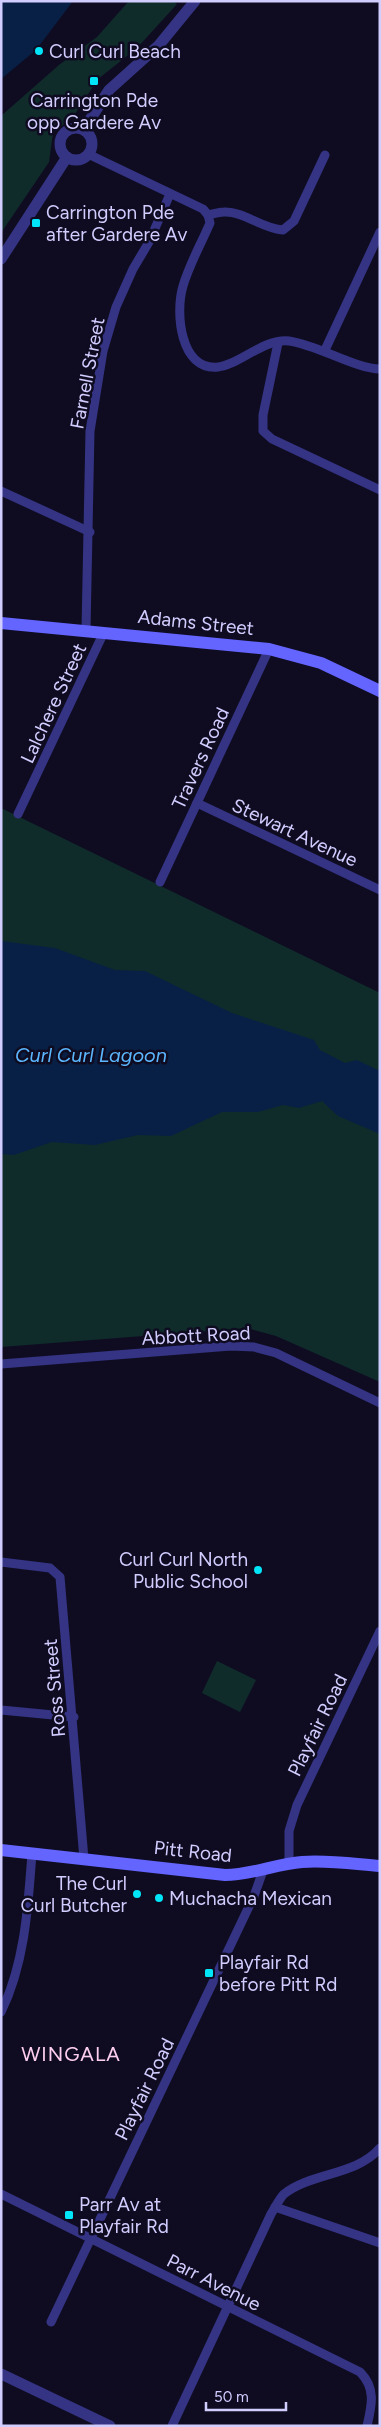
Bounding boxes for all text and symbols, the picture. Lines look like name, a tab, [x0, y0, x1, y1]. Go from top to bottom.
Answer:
place label: Curl Curl Beach	[49, 40, 181, 63]
marker: Curl Curl Beach	[33, 45, 45, 57]
marker: Carrington Pde opp Gardere Av	[88, 75, 100, 87]
place label: Carrington Pde opp Gardere Av	[27, 89, 161, 134]
place label: Carrington Pde after Gardere Av	[46, 201, 188, 246]
marker: Carrington Pde after Gardere Av	[30, 217, 42, 229]
street label: Farnell Street	[65, 315, 110, 431]
street label: Adams Street	[137, 605, 255, 640]
street label: Lalchere Street	[16, 640, 91, 767]
street label: Travers Road	[167, 704, 234, 813]
street label: Stewart Avenue	[228, 793, 361, 872]
water label: Curl Curl Lagoon	[15, 1043, 167, 1067]
street label: Abbott Road	[141, 1321, 251, 1350]
place label: Curl Curl North Public School	[119, 1548, 248, 1593]
marker: Curl Curl North Public School	[252, 1564, 264, 1576]
street label: Ross Street	[39, 1638, 70, 1738]
street label: Playfair Road	[283, 1670, 352, 1780]
street label: Pitt Road	[153, 1836, 233, 1867]
place label: The Curl Curl Butcher	[20, 1872, 128, 1917]
place label: Muchacha Mexican	[169, 1887, 332, 1910]
marker: The Curl Curl Butcher	[131, 1888, 143, 1900]
marker: Muchacha Mexican	[153, 1892, 165, 1904]
place label: Playfair Rd before Pitt Rd	[219, 1951, 337, 1996]
marker: Playfair Rd before Pitt Rd	[203, 1967, 215, 1979]
street label: Playfair Road	[110, 2034, 179, 2144]
district label: WINGALA	[21, 2042, 121, 2066]
place label: Parr Av at Playfair Rd	[79, 2193, 169, 2238]
marker: Parr Av at Playfair Rd	[63, 2209, 75, 2221]
street label: Parr Avenue	[163, 2249, 265, 2316]
scale bar	[206, 2380, 286, 2412]
text: 50 m	[214, 2388, 249, 2406]

